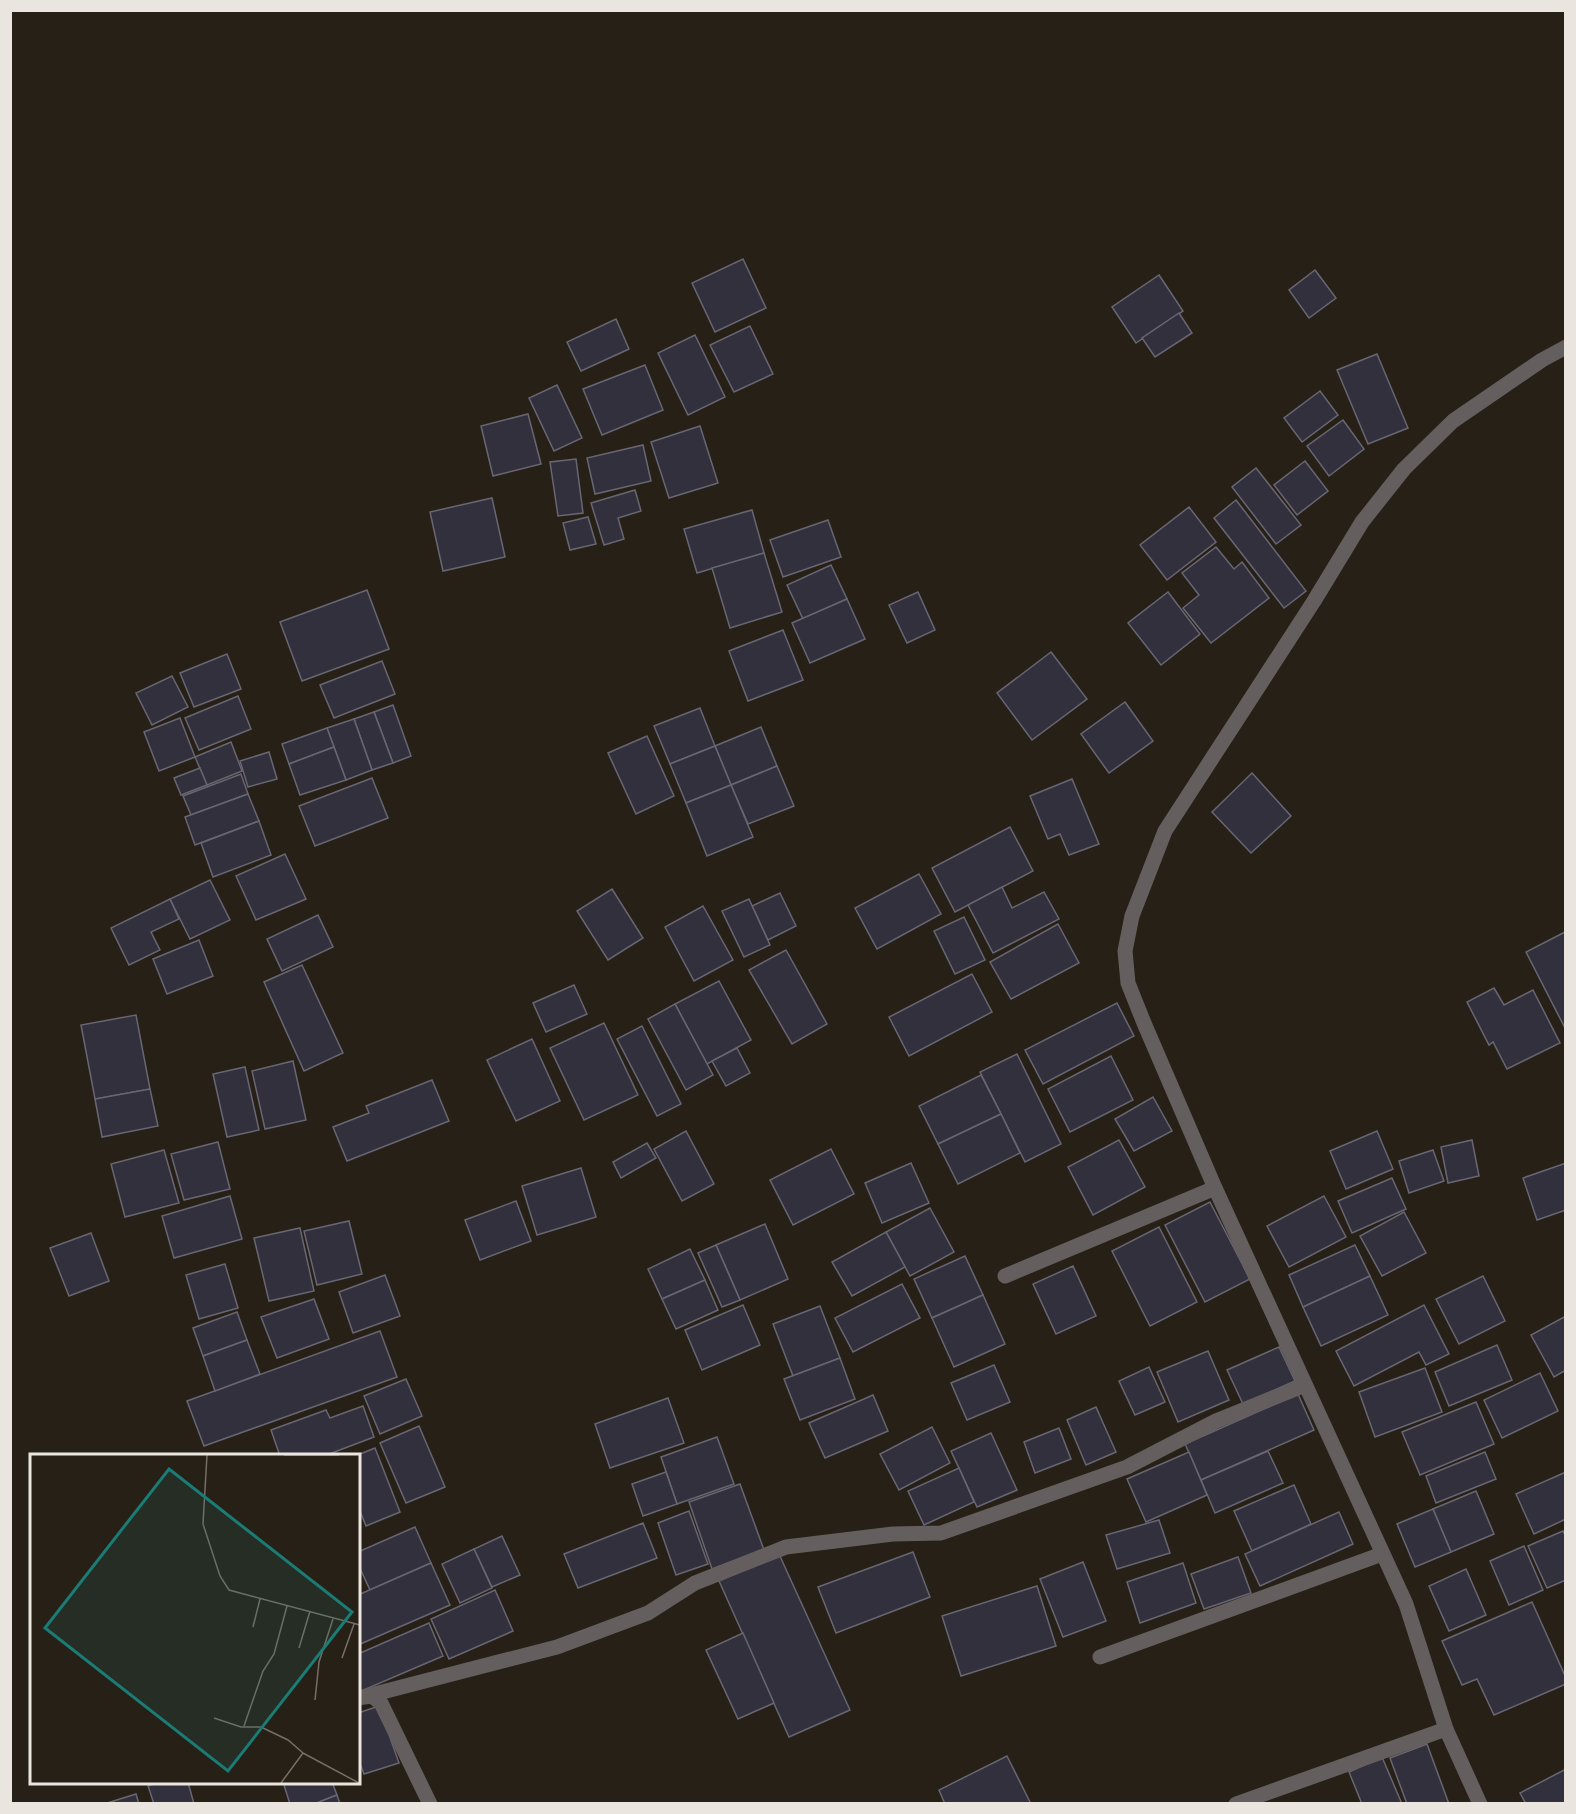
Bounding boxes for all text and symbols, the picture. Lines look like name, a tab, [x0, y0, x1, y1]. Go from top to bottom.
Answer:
inset map	[30, 1454, 360, 1784]

